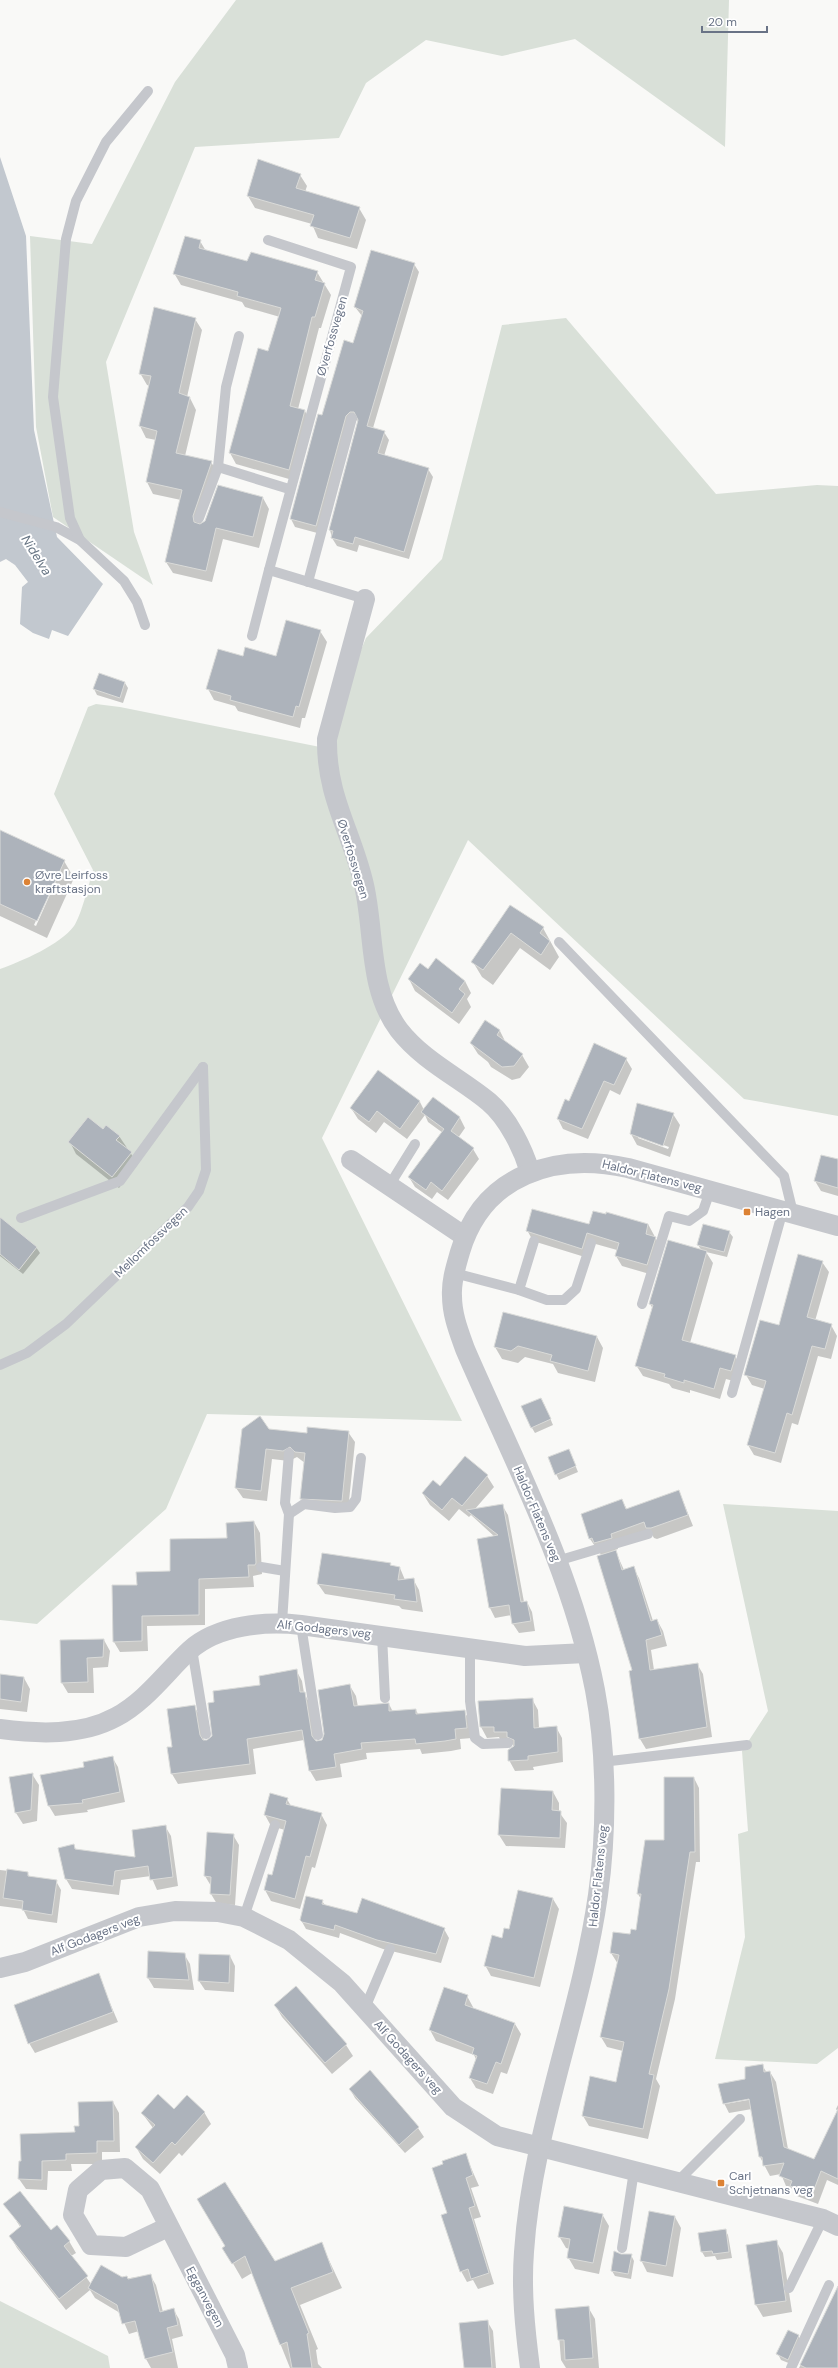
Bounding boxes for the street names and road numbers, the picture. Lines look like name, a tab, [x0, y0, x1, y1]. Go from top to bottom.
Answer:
street label: Øverfossvegen	[313, 294, 351, 378]
street label: Øverfossvegen	[333, 817, 373, 901]
street label: Haldor Flatens veg	[601, 1156, 704, 1196]
street label: Mellomfossvegen	[111, 1203, 191, 1281]
street label: Haldor Flatens veg	[510, 1464, 564, 1564]
street label: Alf Godagers veg	[276, 1616, 372, 1642]
street label: Haldor Flatens veg	[585, 1824, 611, 1928]
street label: Alf Godagers veg	[48, 1910, 142, 1959]
street label: Alf Godagers veg	[370, 2016, 446, 2098]
street label: Egganvegen	[182, 2264, 228, 2330]

